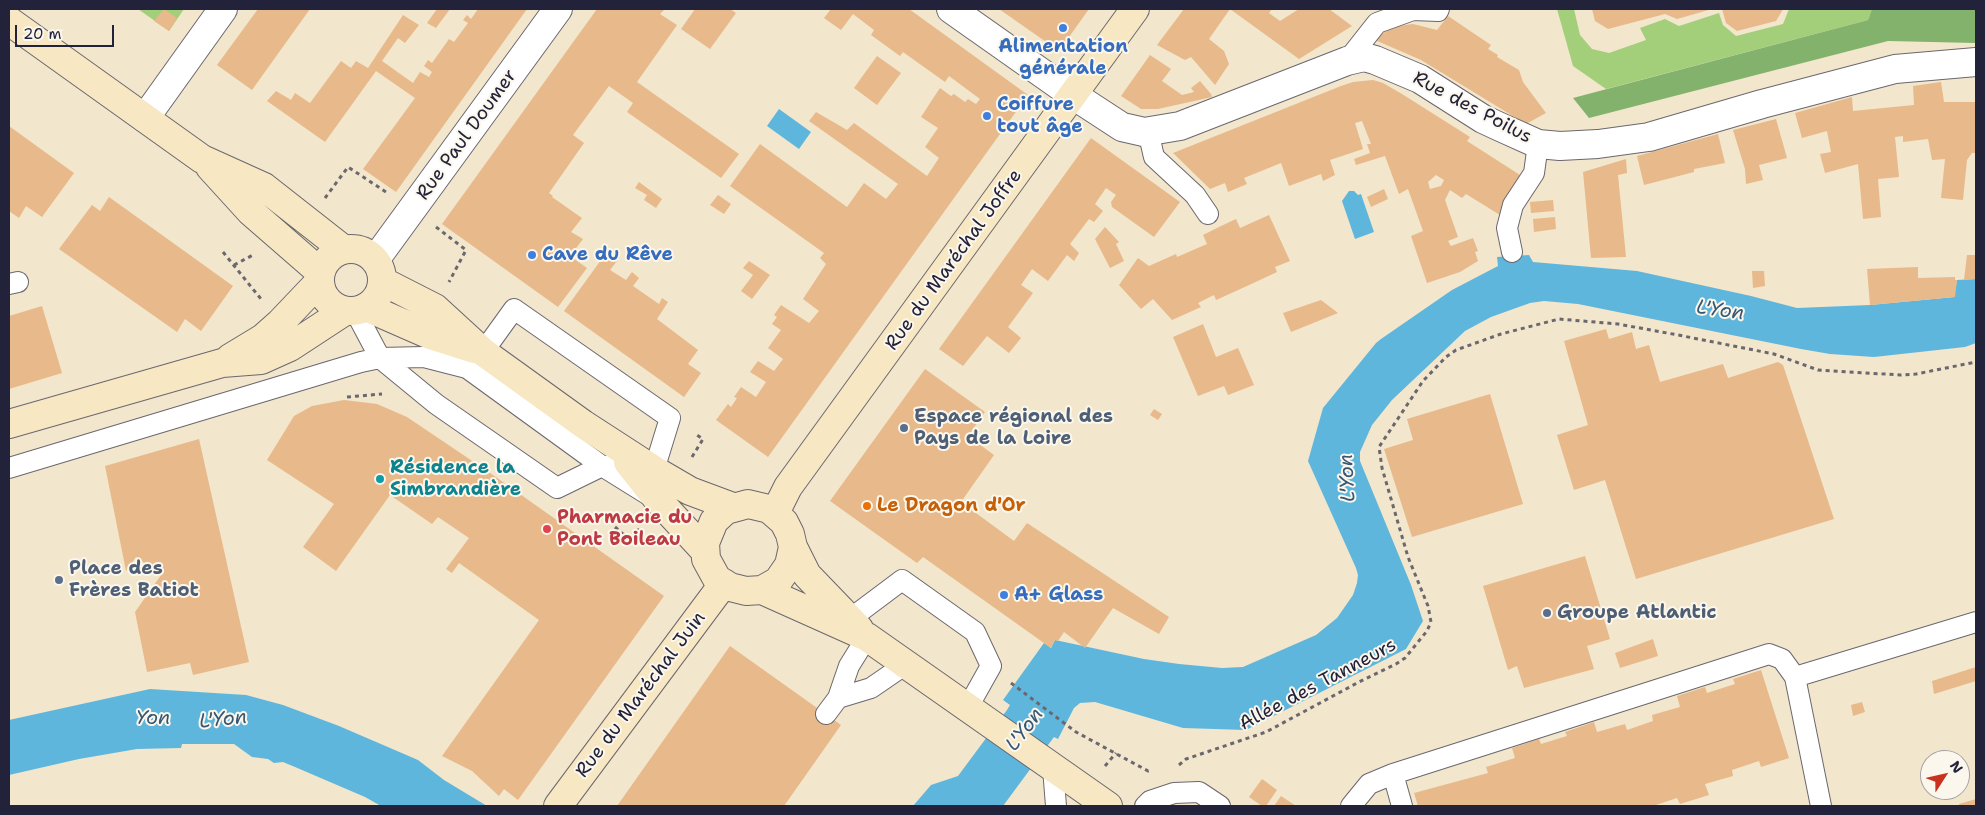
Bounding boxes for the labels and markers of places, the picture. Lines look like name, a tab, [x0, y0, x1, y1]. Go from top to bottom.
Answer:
marker: Alimentation générale	[1057, 22, 1069, 34]
place label: Alimentation générale	[998, 36, 1128, 80]
place label: Coiffure tout âge	[997, 94, 1083, 138]
marker: Coiffure tout âge	[981, 110, 993, 122]
place label: Cave du Rêve	[542, 244, 673, 266]
marker: Cave du Rêve	[526, 249, 538, 261]
place label: Espace régional des Pays de la Loire	[914, 406, 1113, 450]
marker: Espace régional des Pays de la Loire	[898, 422, 910, 434]
place label: Résidence la Simbrandière	[390, 457, 521, 501]
marker: Résidence la Simbrandière	[374, 473, 386, 485]
place label: Le Dragon d'Or	[877, 495, 1026, 517]
marker: Le Dragon d'Or	[861, 500, 873, 512]
place label: Pharmacie du Pont Boileau	[557, 507, 692, 551]
marker: Pharmacie du Pont Boileau	[541, 523, 553, 535]
place label: Place des Frères Batiot	[69, 558, 199, 602]
marker: Place des Frères Batiot	[53, 574, 65, 586]
place label: A+ Glass	[1014, 584, 1103, 606]
marker: A+ Glass	[998, 589, 1010, 601]
place label: Groupe Atlantic	[1557, 602, 1717, 624]
marker: Groupe Atlantic	[1541, 607, 1553, 619]

